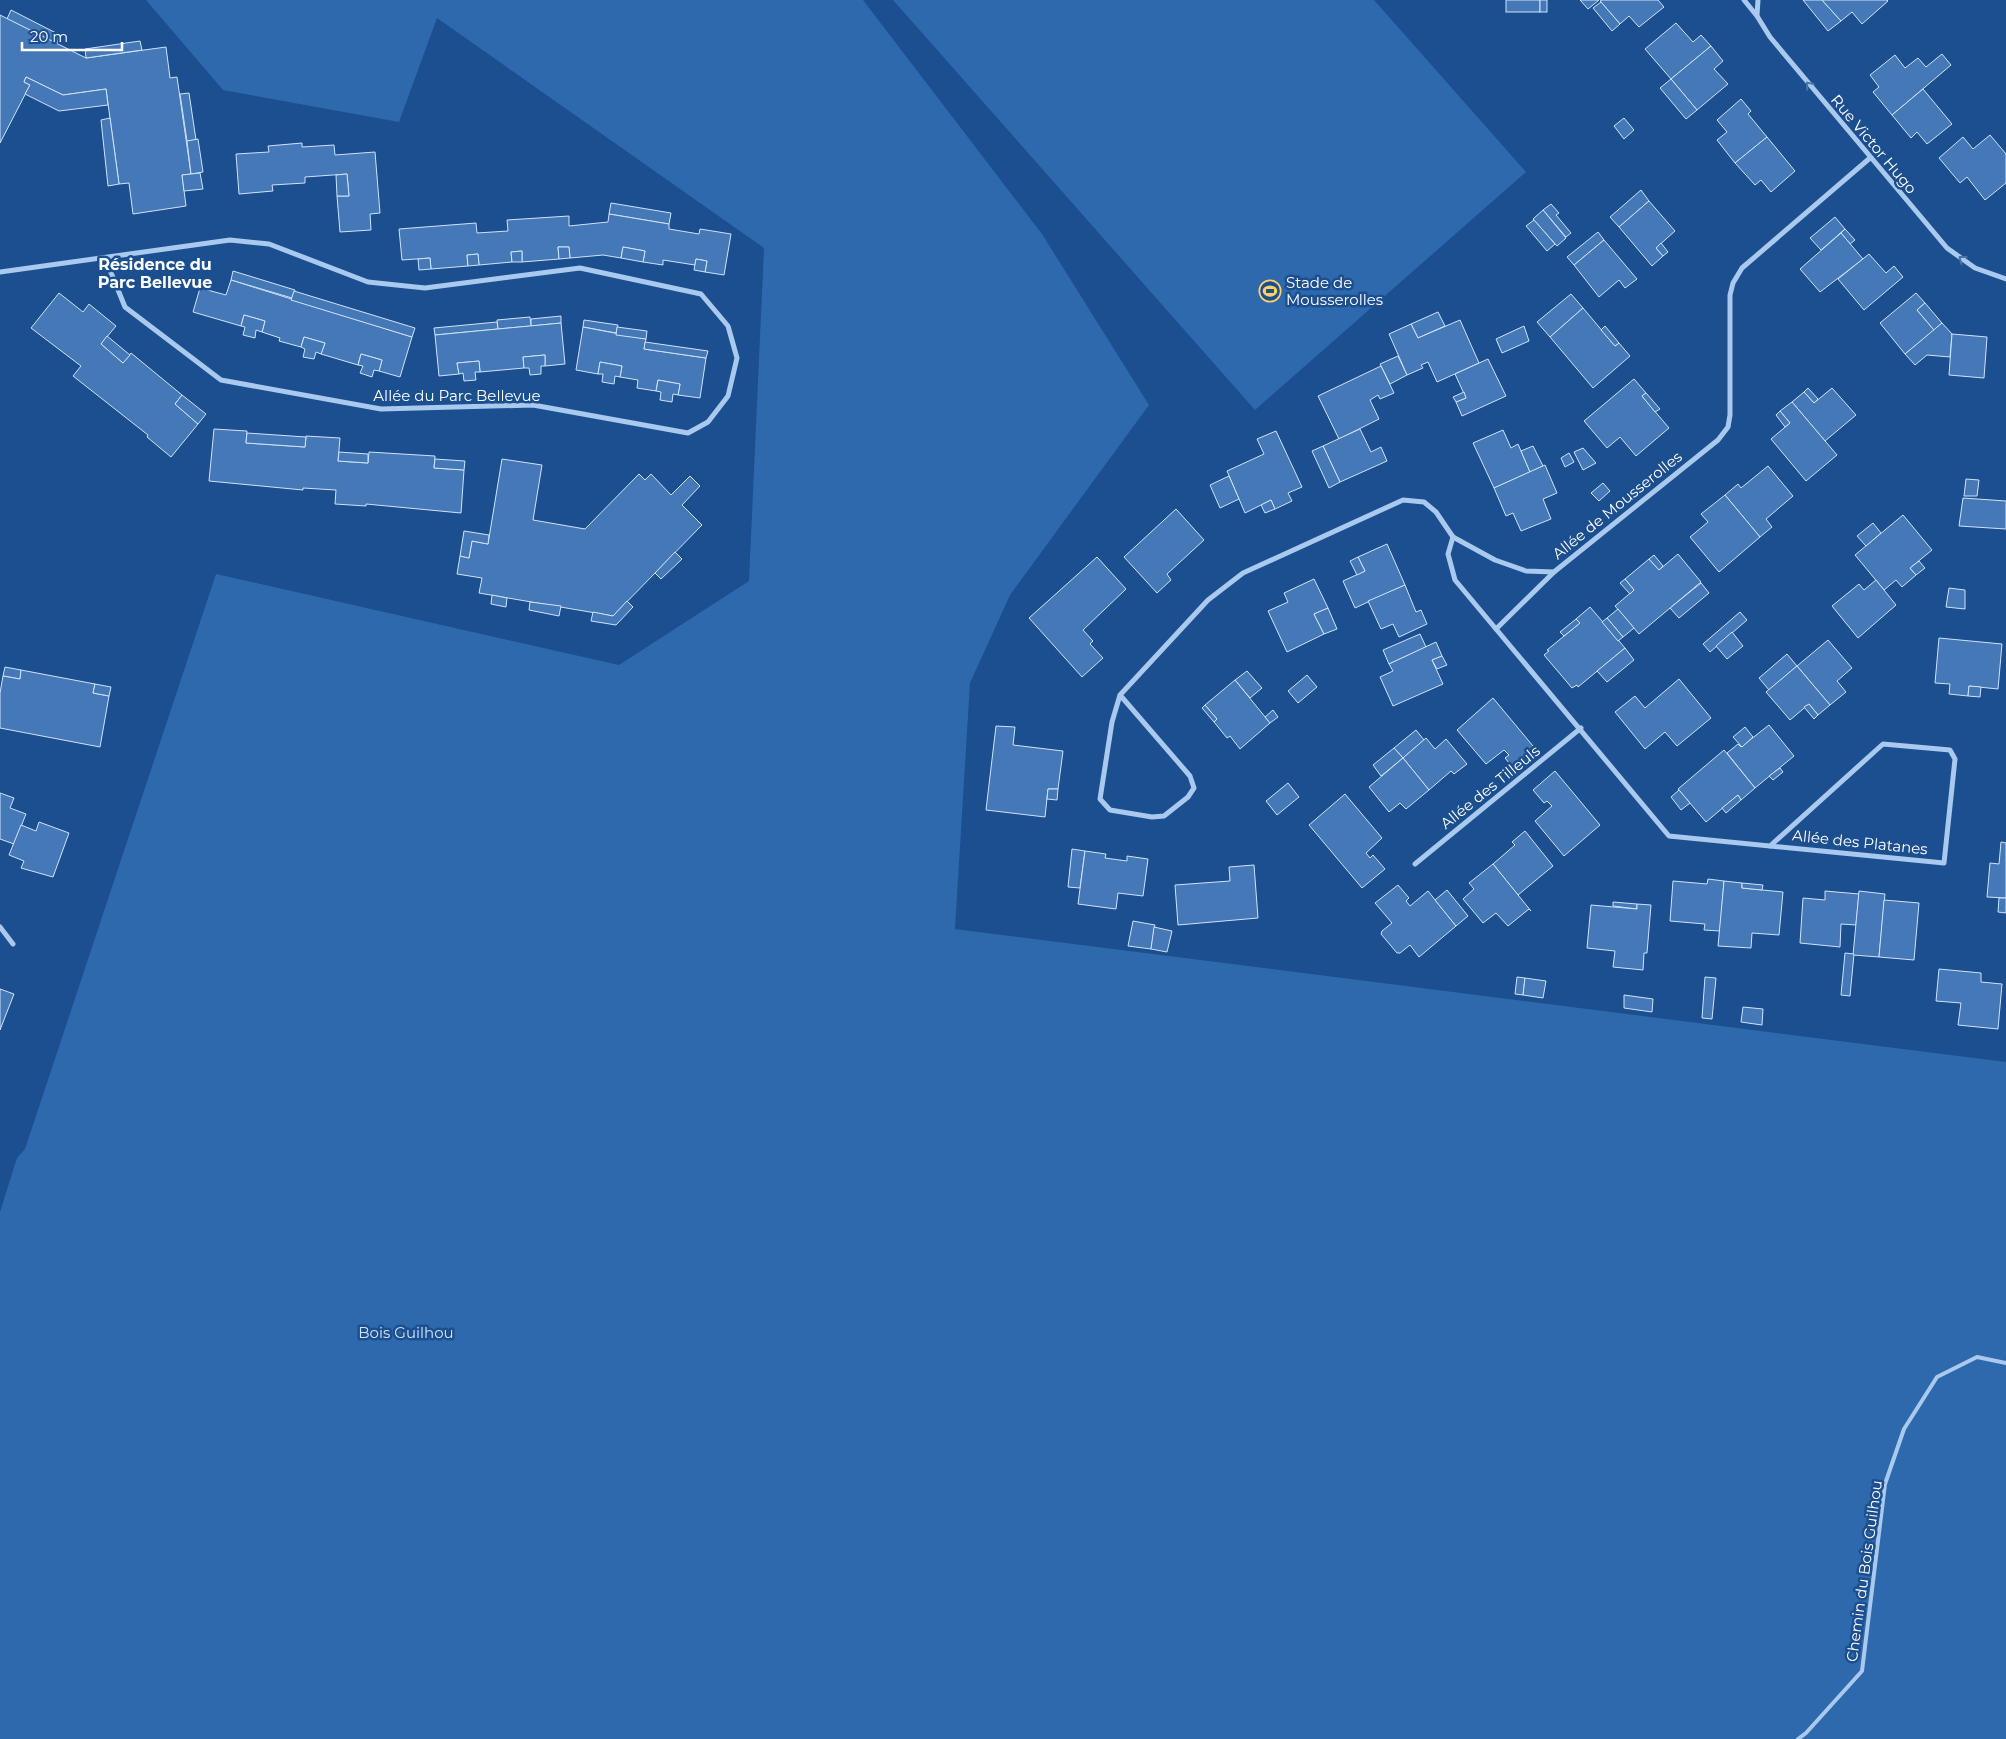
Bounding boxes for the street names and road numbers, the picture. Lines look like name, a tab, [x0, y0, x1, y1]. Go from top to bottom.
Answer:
street label: Rue Victor Hugo	[1827, 90, 1921, 198]
street label: Allée du Parc Bellevue	[373, 386, 541, 405]
street label: Allée de Mousserolles	[1548, 447, 1686, 563]
street label: Allée des Tilleuls	[1436, 741, 1544, 833]
street label: Allée des Platanes	[1791, 825, 1929, 859]
street label: Chemin du Bois Guilhou	[1842, 1479, 1886, 1663]

